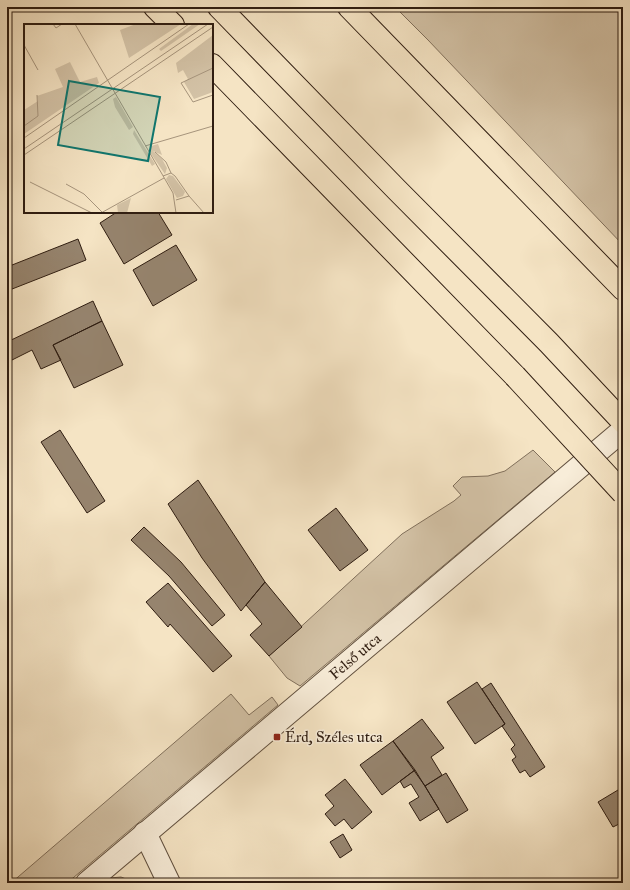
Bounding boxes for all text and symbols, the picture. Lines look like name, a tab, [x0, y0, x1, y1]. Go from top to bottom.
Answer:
inset map	[24, 24, 213, 213]
street label: Felső utca	[326, 629, 385, 683]
place label: Érd, Széles utca	[285, 727, 383, 746]
marker: Érd, Széles utca	[272, 732, 282, 742]

